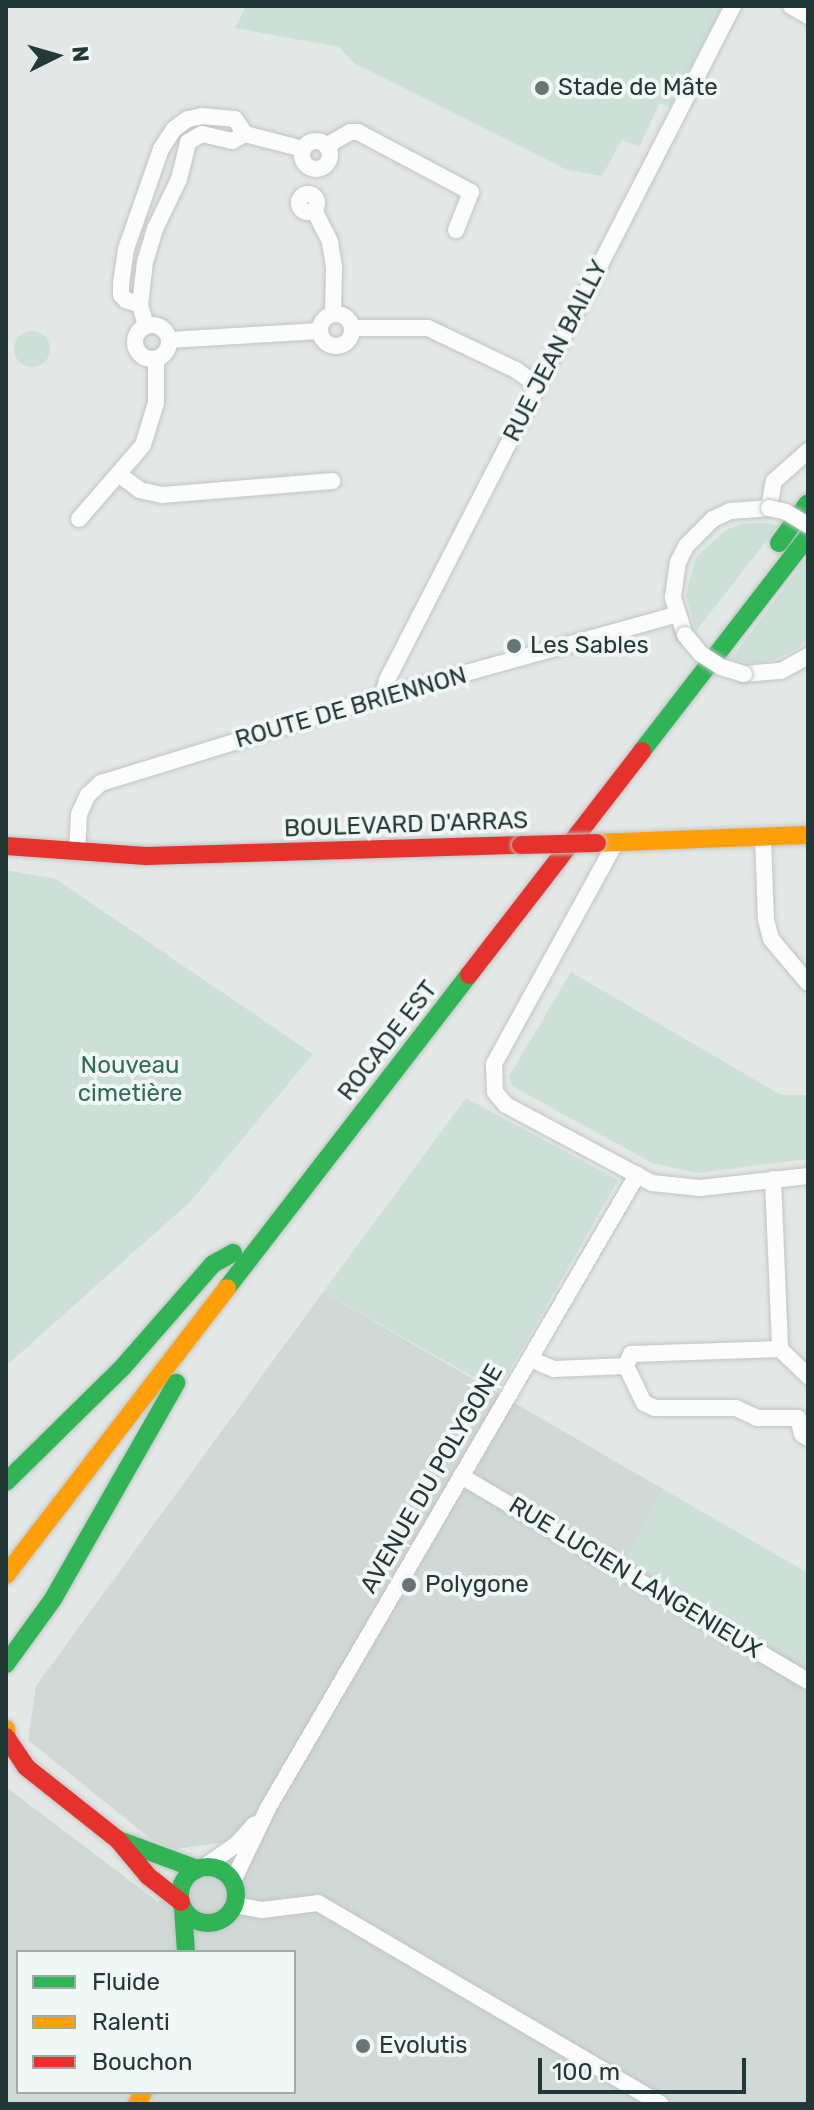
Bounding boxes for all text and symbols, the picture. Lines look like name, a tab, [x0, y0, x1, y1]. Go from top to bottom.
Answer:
north arrow	[16, 16, 96, 96]
text: N	[66, 45, 95, 63]
place label: Stade de Mâte	[558, 74, 718, 102]
marker: Stade de Mâte	[533, 79, 551, 97]
street label: RUE JEAN BAILLY	[498, 255, 614, 447]
place label: Les Sables	[530, 632, 649, 660]
marker: Les Sables	[505, 637, 523, 655]
street label: ROUTE DE BRIENNON	[232, 661, 470, 755]
street label: BOULEVARD D'ARRAS	[283, 806, 529, 844]
street label: ROCADE EST	[332, 975, 444, 1107]
park label: Nouveau cimetière	[78, 1052, 182, 1108]
street label: AVENUE DU POLYGONE	[355, 1359, 509, 1599]
street label: RUE LUCIEN LANGENIEUX	[504, 1491, 766, 1665]
place label: Polygone	[425, 1571, 529, 1599]
marker: Polygone	[400, 1576, 418, 1594]
legend	[16, 1950, 296, 2094]
text: Fluide	[92, 1968, 160, 1996]
text: Ralenti	[92, 2008, 170, 2036]
place label: Evolutis	[379, 2032, 468, 2060]
marker: Evolutis	[354, 2037, 372, 2055]
scale bar	[542, 2042, 750, 2092]
text: Bouchon	[92, 2048, 192, 2076]
text: 100 m	[552, 2058, 620, 2086]

